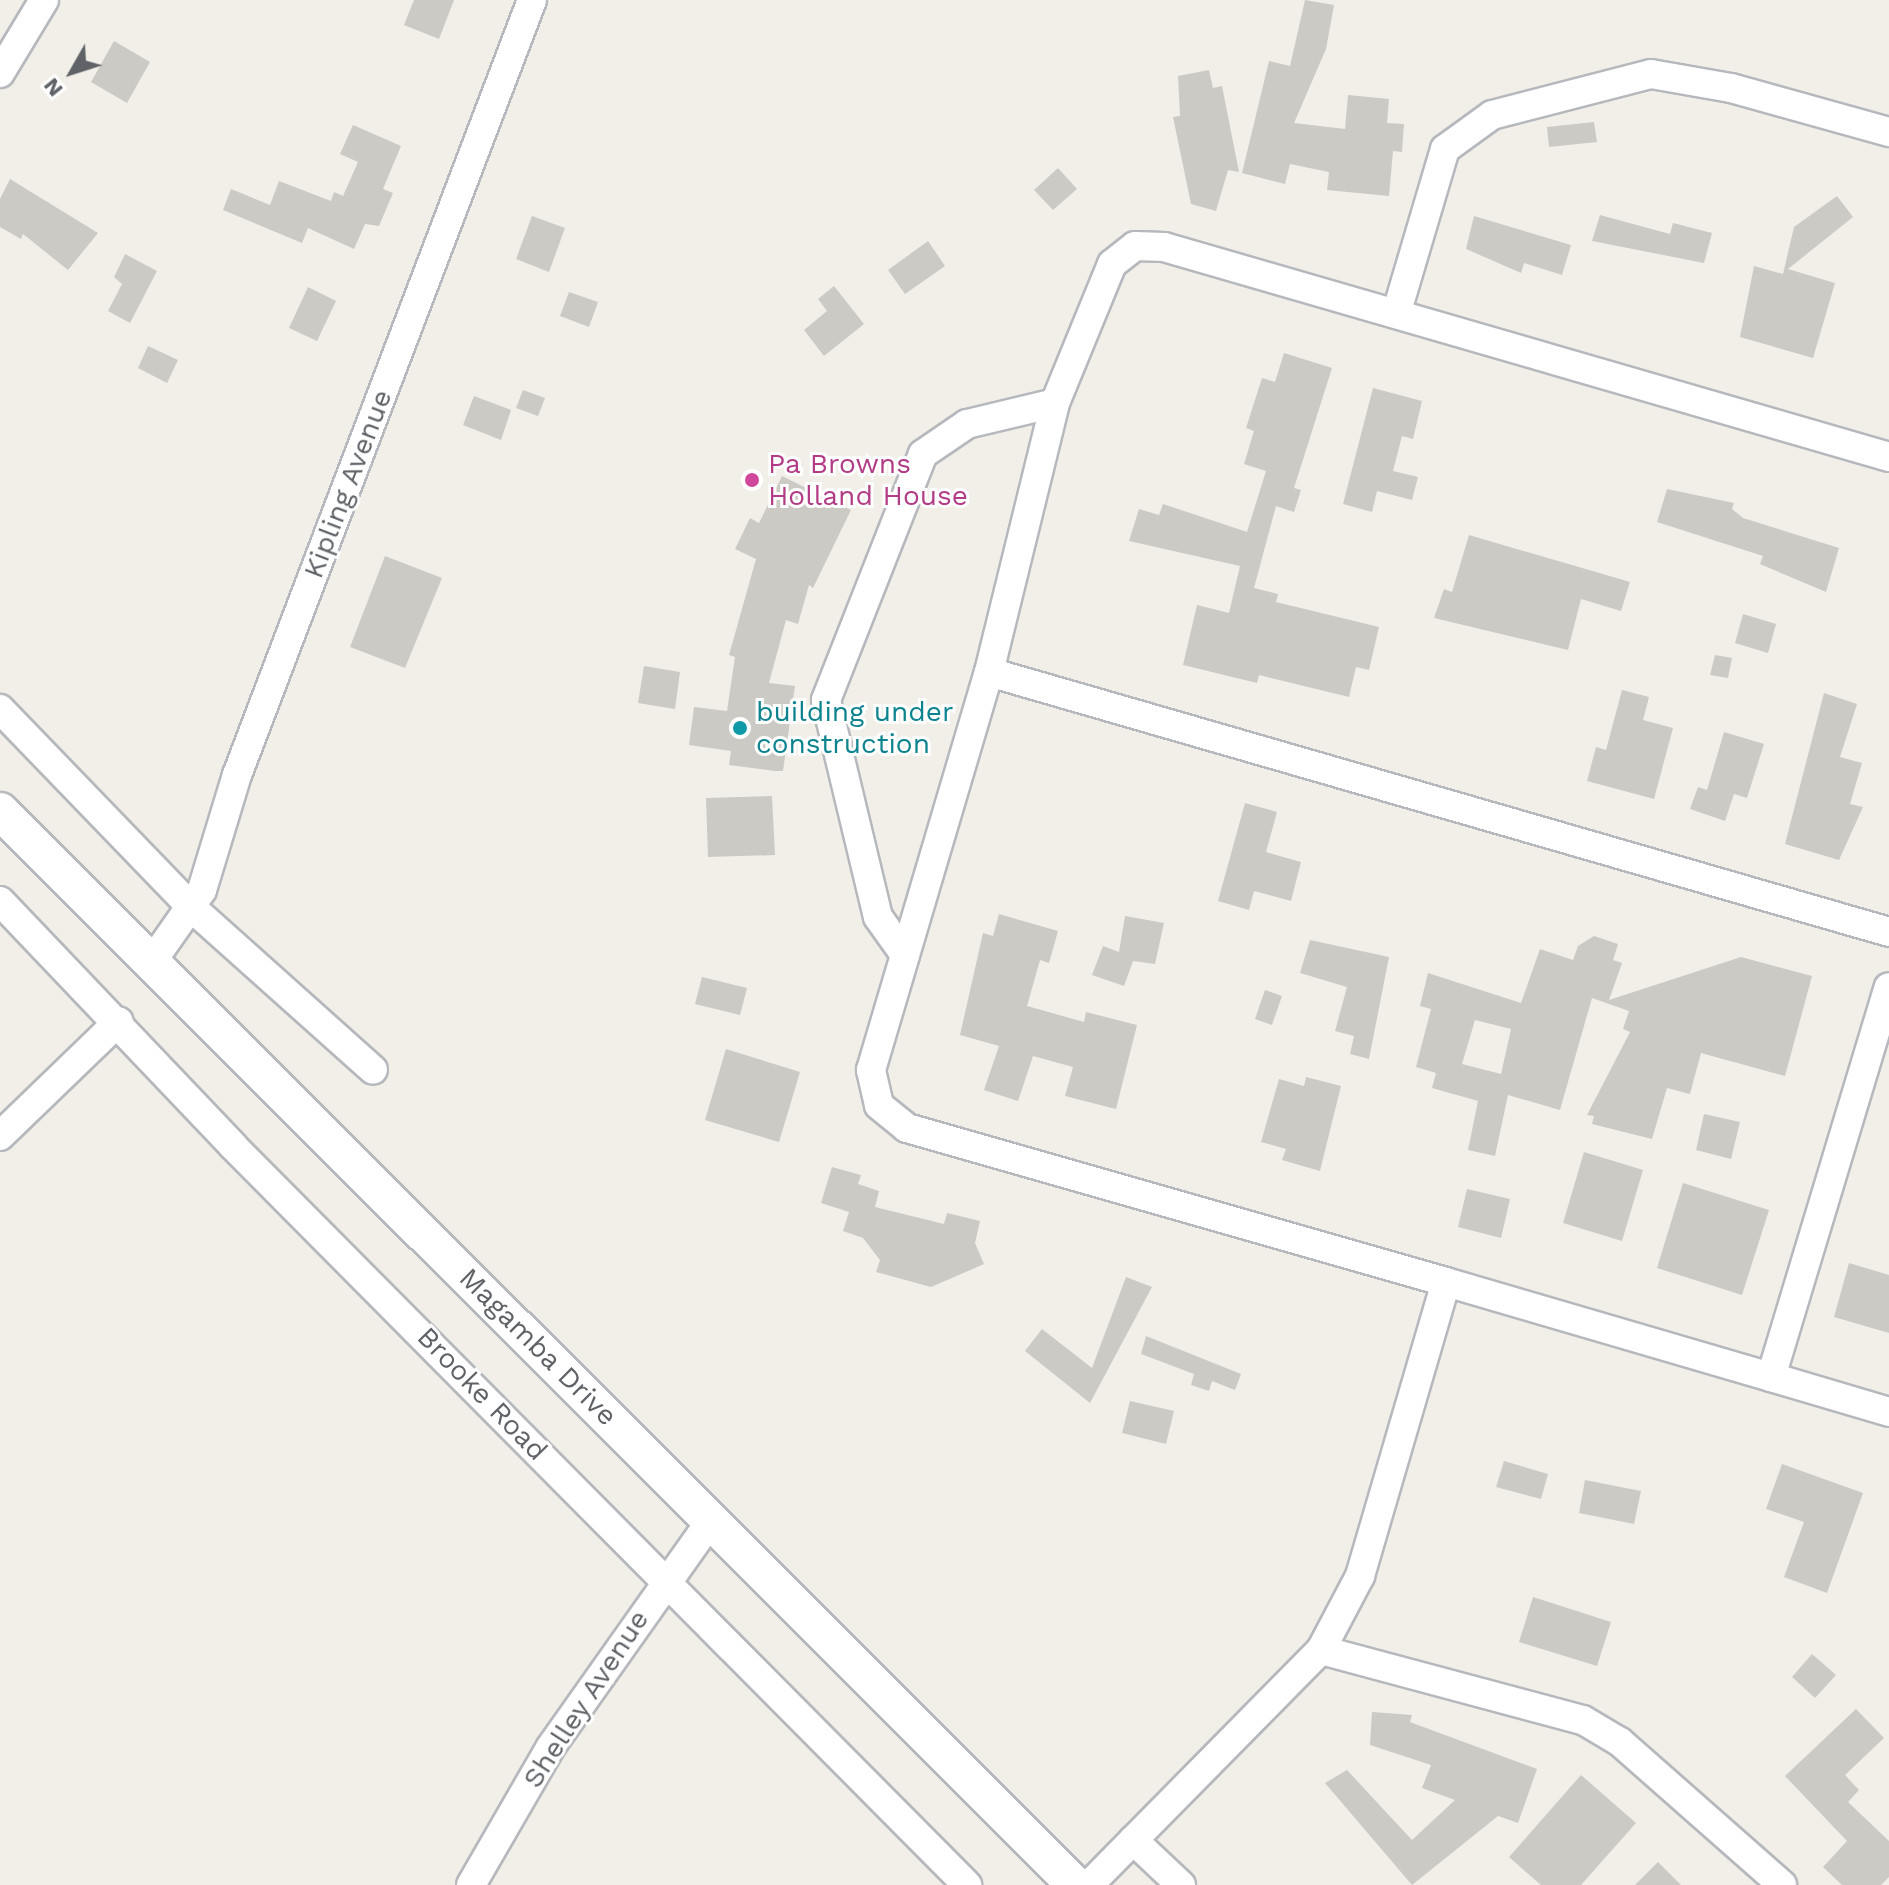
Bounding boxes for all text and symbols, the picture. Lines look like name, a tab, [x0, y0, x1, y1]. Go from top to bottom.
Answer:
north arrow	[32, 32, 112, 112]
text: N	[38, 73, 68, 102]
street label: Kipling Avenue	[296, 385, 400, 583]
place label: Pa Browns Holland House	[768, 447, 968, 513]
marker: Pa Browns Holland House	[743, 471, 761, 489]
place label: building under construction	[756, 695, 953, 761]
marker: building under construction	[731, 719, 749, 737]
street label: Magamba Drive	[452, 1261, 624, 1433]
street label: Brooke Road	[410, 1320, 554, 1468]
street label: Shelley Avenue	[516, 1603, 656, 1795]

